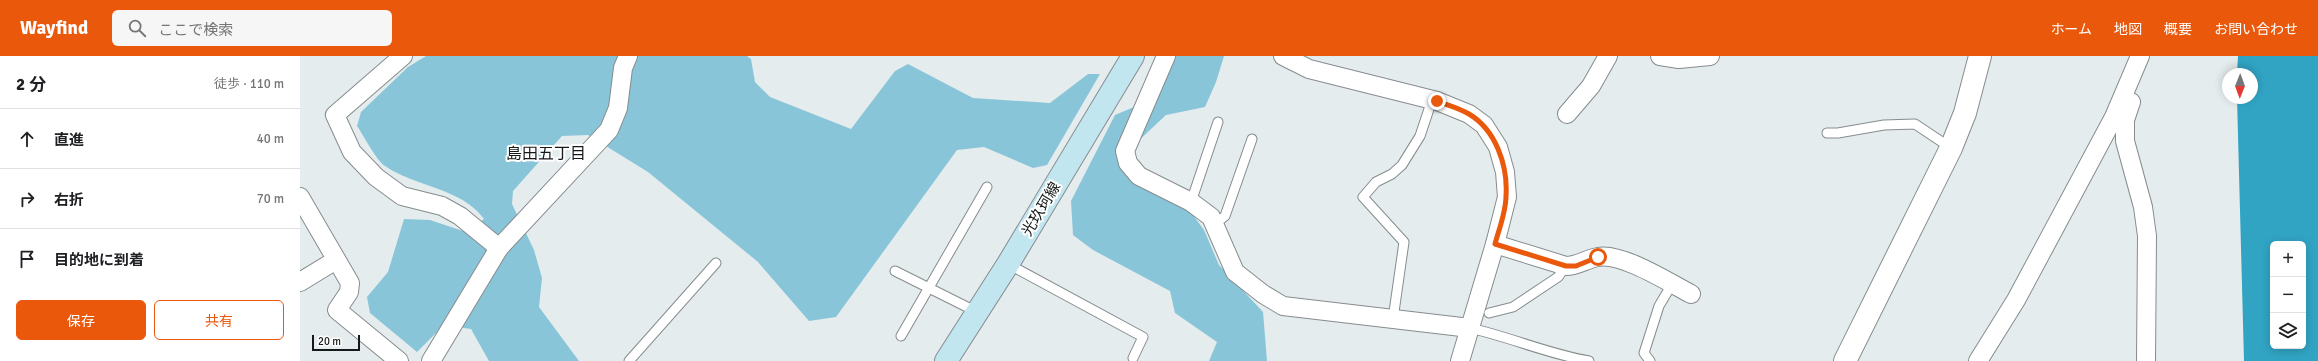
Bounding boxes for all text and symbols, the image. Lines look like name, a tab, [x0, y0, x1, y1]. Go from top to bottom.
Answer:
search box	[112, 10, 392, 46]
text: Wayfind	[20, 16, 88, 40]
icon: search	[126, 17, 148, 39]
text: ここで検索	[158, 21, 233, 39]
text: ホーム	[2050, 21, 2092, 38]
text: 地図	[2114, 21, 2142, 38]
text: 概要	[2164, 21, 2192, 38]
text: お問い合わせ	[2214, 21, 2298, 38]
north arrow	[2222, 68, 2258, 104]
text: 2 分	[16, 74, 46, 95]
text: 徒歩 · 110 m	[214, 76, 284, 92]
route end	[1428, 92, 1446, 110]
icon: ahead	[16, 128, 38, 150]
text: 直進	[54, 131, 84, 149]
text: 40 m	[257, 131, 284, 147]
district label: 島田五丁目	[506, 144, 586, 164]
street label: 光玖珂線	[1018, 179, 1064, 239]
icon: right	[16, 188, 38, 210]
text: 右折	[54, 191, 84, 209]
text: 70 m	[257, 191, 284, 207]
map controls	[2270, 241, 2306, 349]
button: +	[2270, 241, 2306, 277]
icon: arrive	[16, 248, 38, 270]
route start	[1589, 248, 1607, 266]
text: 目的地に到着	[54, 251, 144, 269]
button: −	[2270, 277, 2306, 313]
button: 保存	[16, 300, 146, 340]
button: 共有	[154, 300, 284, 340]
button: layers	[2270, 313, 2306, 349]
scale bar	[312, 333, 360, 352]
text: 20 m	[318, 335, 341, 348]

